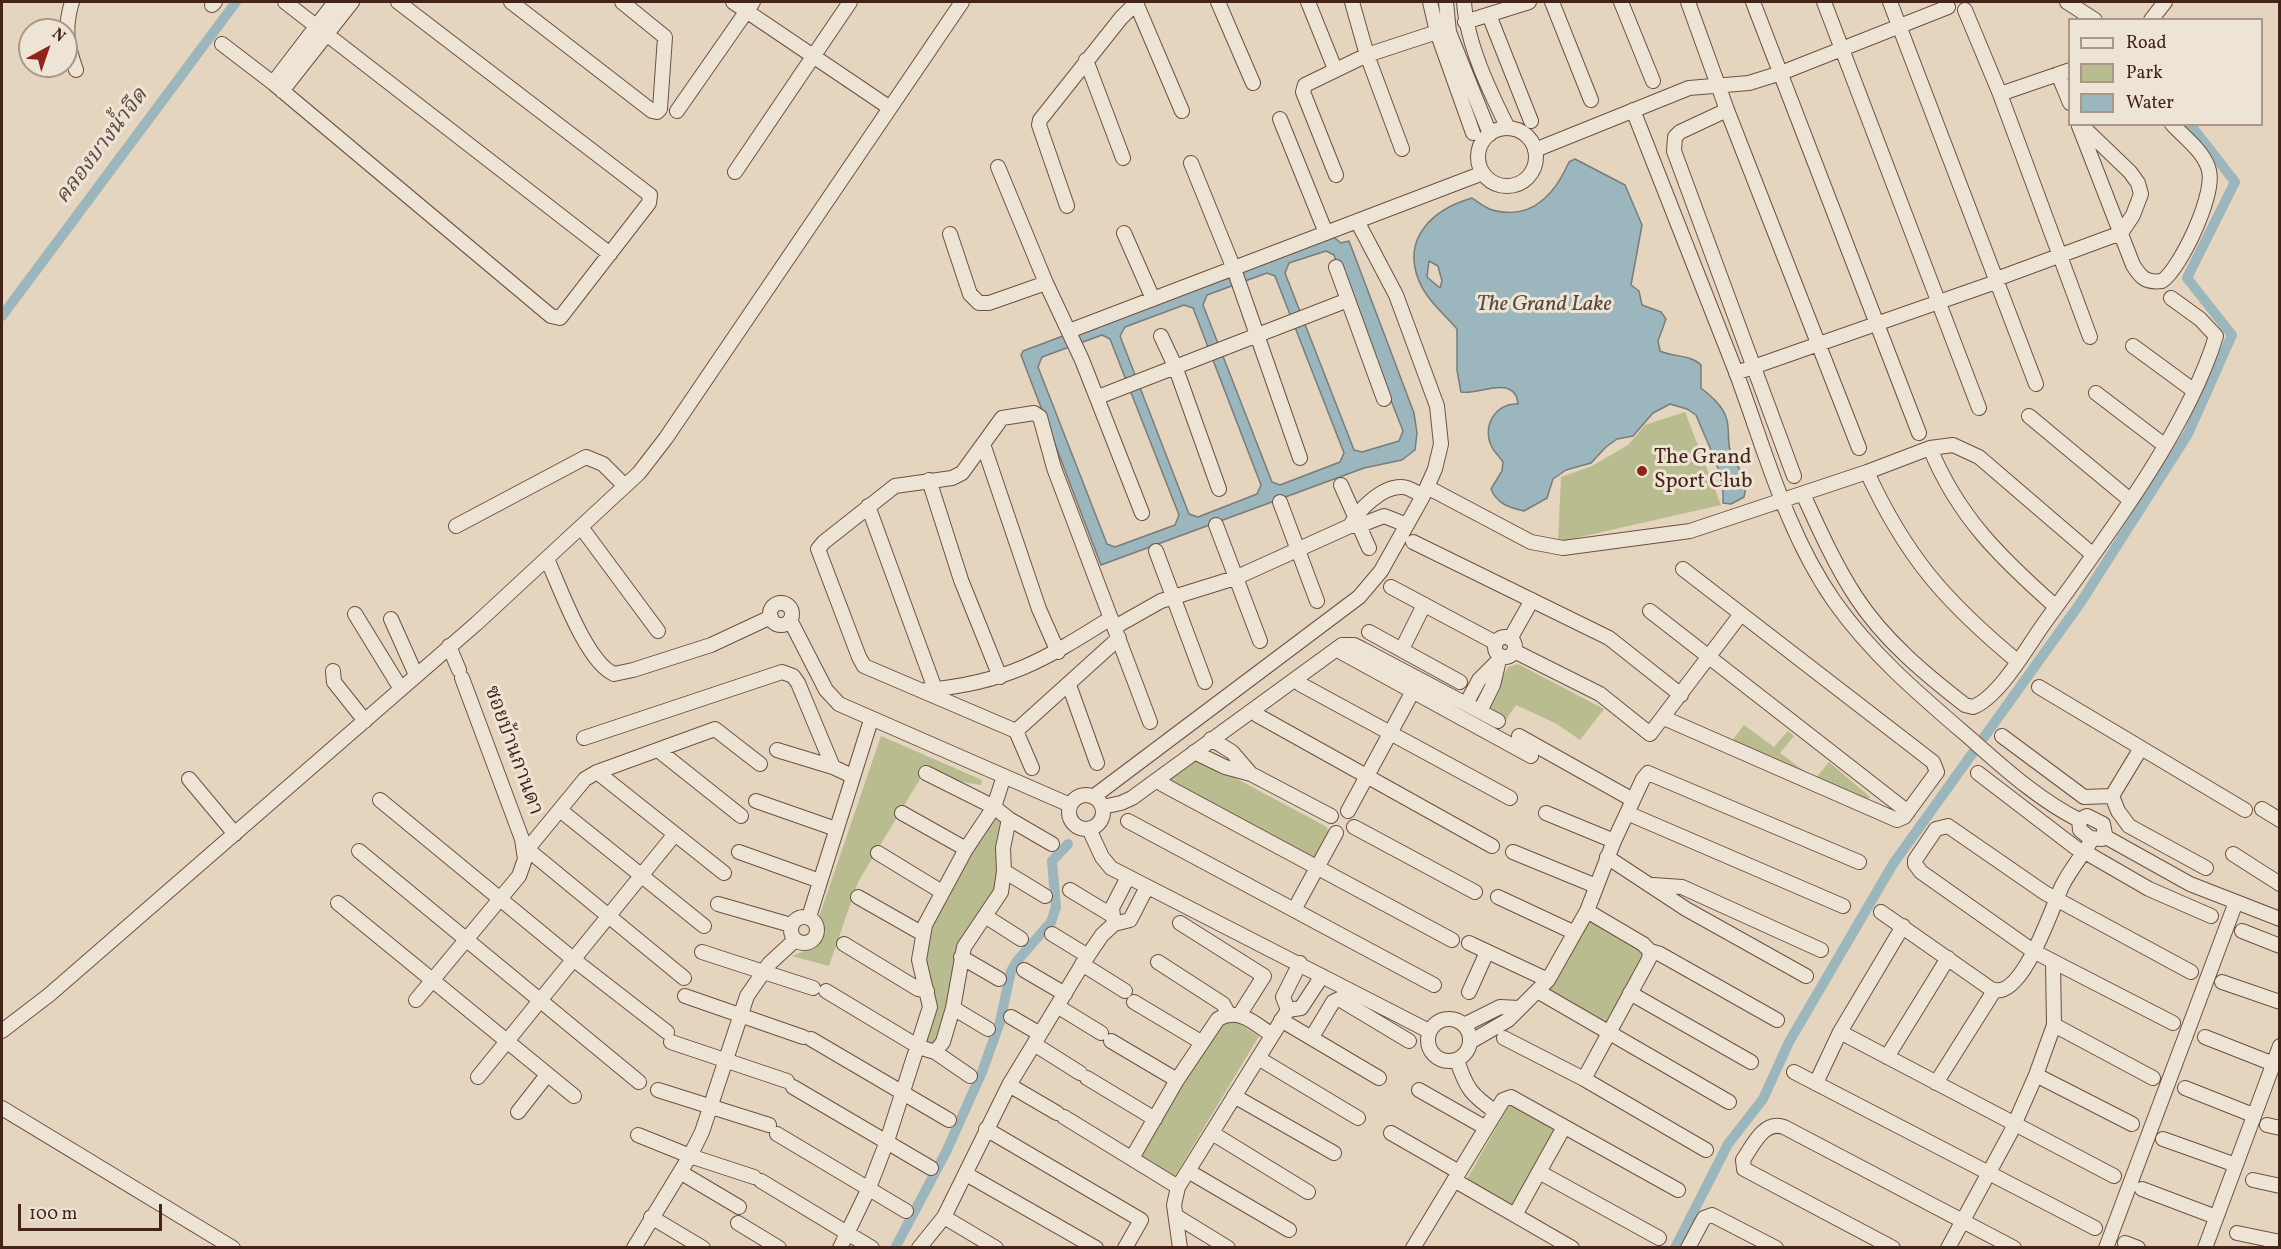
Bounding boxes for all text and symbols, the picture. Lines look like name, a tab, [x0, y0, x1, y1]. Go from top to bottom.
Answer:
north arrow	[18, 18, 78, 78]
legend	[2068, 18, 2263, 126]
text: N	[47, 24, 70, 48]
text: Road	[2126, 31, 2167, 56]
text: Park	[2126, 61, 2163, 86]
water label: คลองบางน้ำจืด	[51, 84, 155, 210]
text: Water	[2126, 91, 2174, 116]
water label: The Grand Lake	[1476, 293, 1612, 319]
place label: The Grand Sport Club	[1654, 446, 1752, 496]
marker: The Grand Sport Club	[1635, 464, 1649, 478]
street label: ซอยบ้านกานดา	[477, 683, 547, 819]
scale bar	[21, 1192, 165, 1230]
text: 100 m	[29, 1202, 78, 1227]

